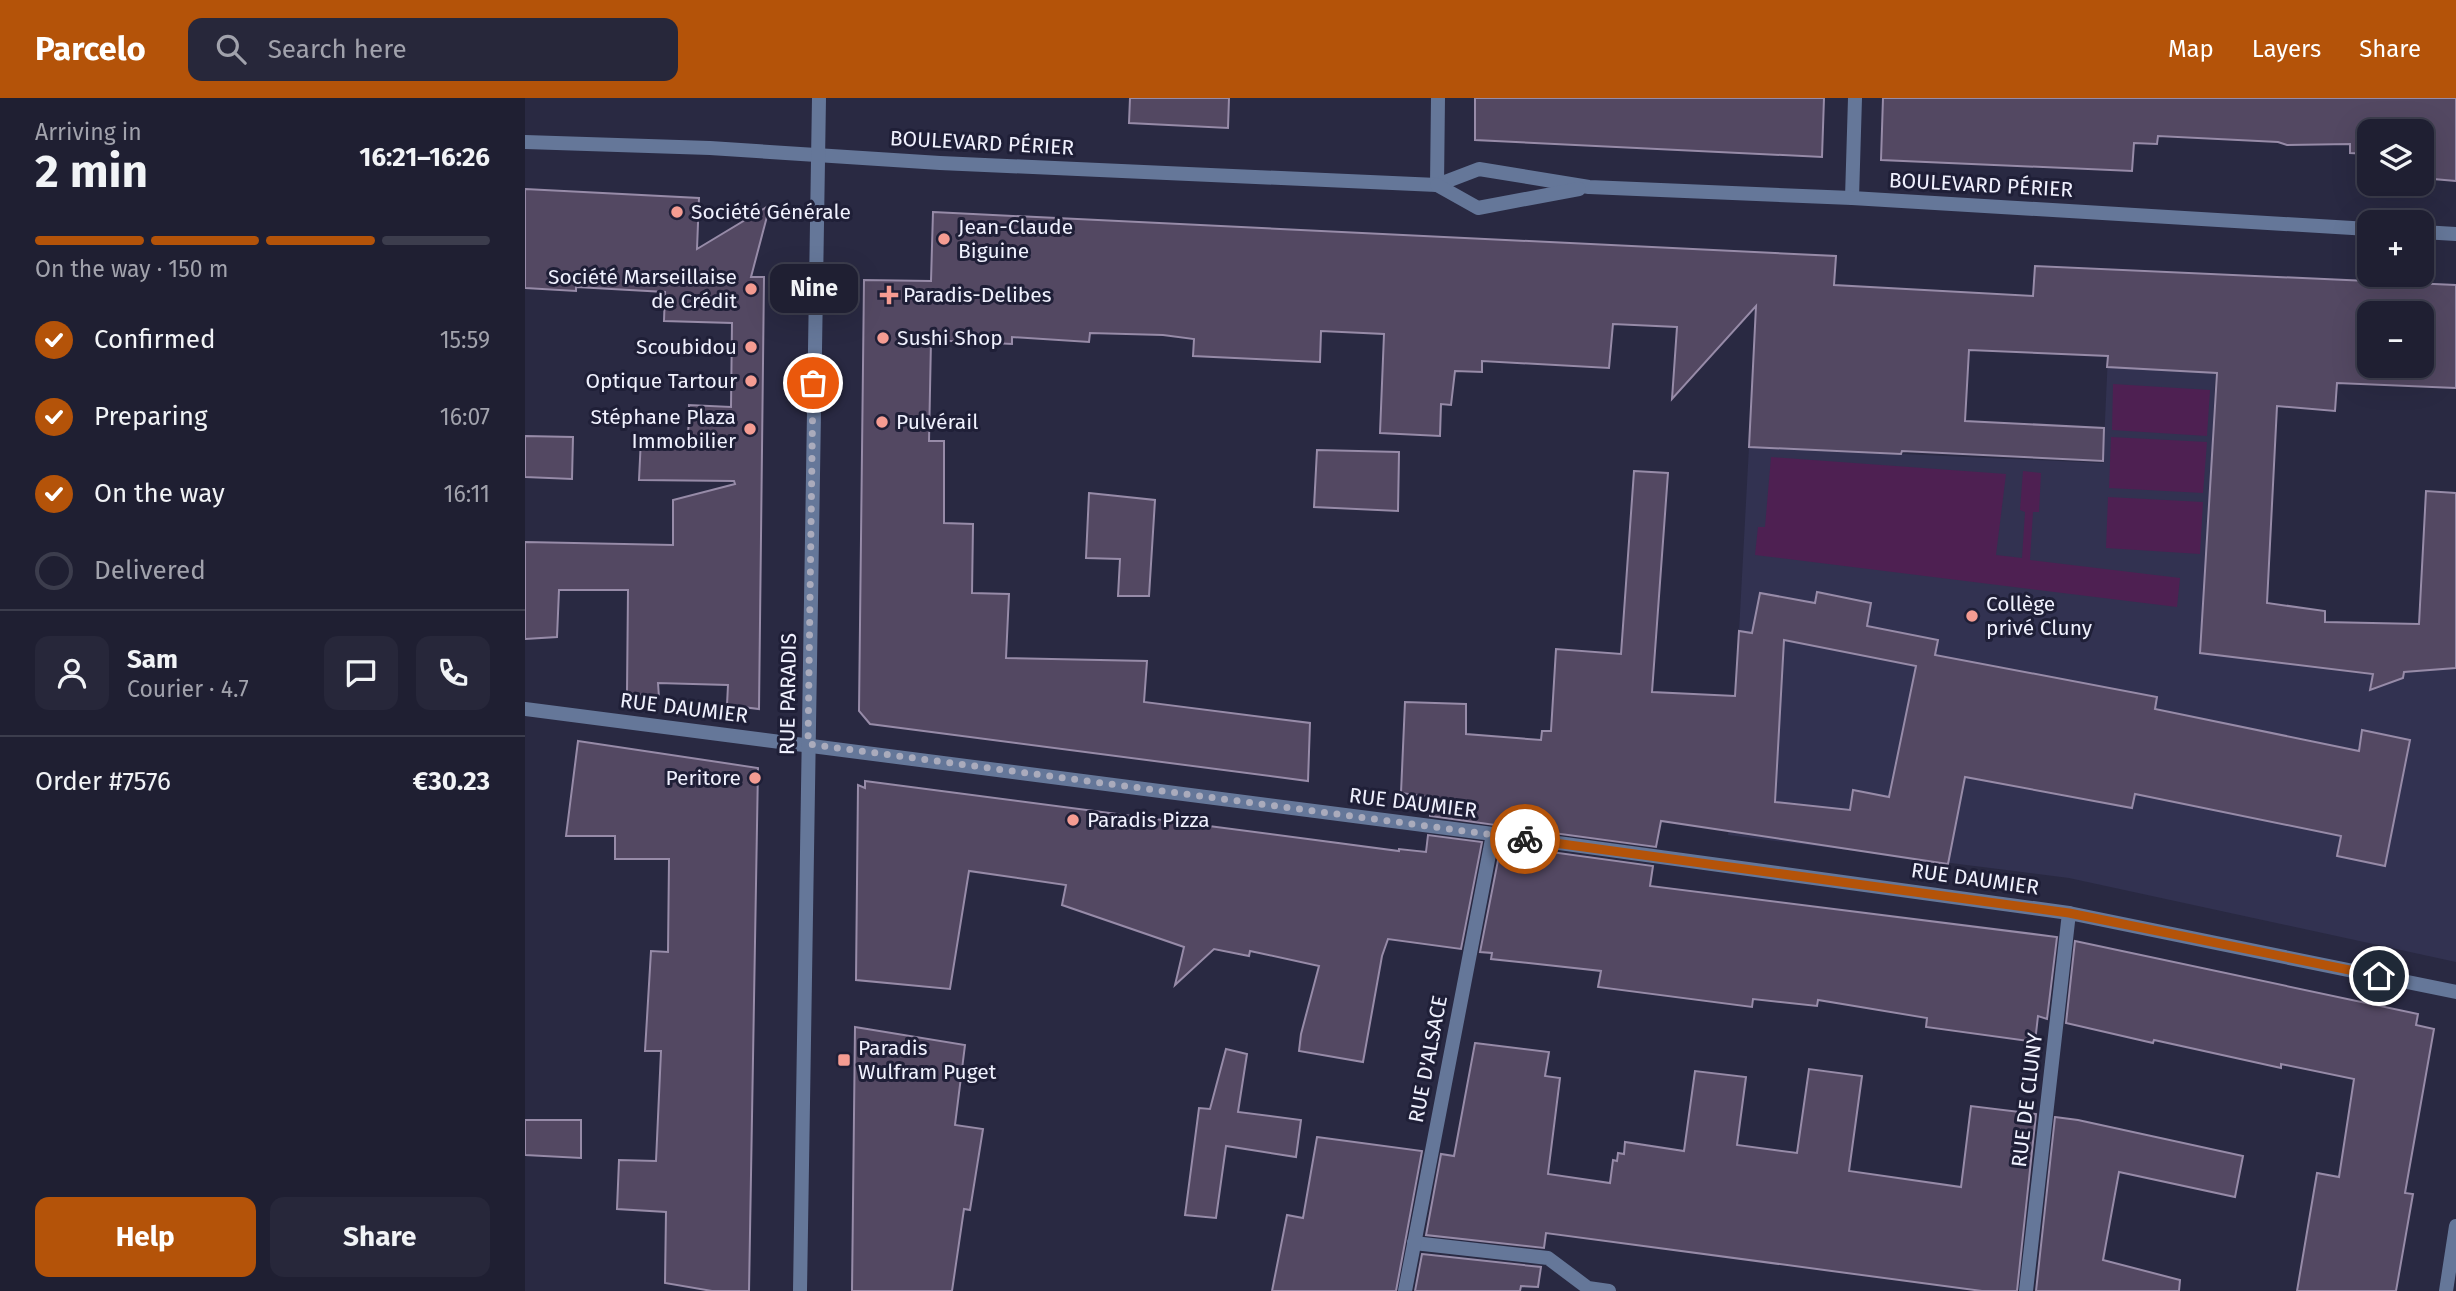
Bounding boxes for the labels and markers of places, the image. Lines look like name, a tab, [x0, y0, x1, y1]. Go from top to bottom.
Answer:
place label: Société Générale	[691, 199, 851, 225]
marker: Société Générale	[669, 204, 685, 220]
place label: Jean-Claude Biguine	[958, 214, 1073, 264]
marker: Jean-Claude Biguine	[936, 231, 952, 247]
place label: Société Marseillaise de Crédit	[548, 264, 737, 314]
callout: Nine	[769, 264, 857, 313]
marker: Société Marseillaise de Crédit	[743, 281, 759, 297]
place label: Paradis-Delibes	[903, 282, 1052, 308]
marker: Paradis-Delibes	[881, 287, 897, 303]
place label: Sushi Shop	[897, 325, 1003, 351]
marker: Sushi Shop	[875, 330, 891, 346]
place label: Scoubidou	[636, 334, 737, 360]
marker: Scoubidou	[743, 339, 759, 355]
pin	[783, 353, 843, 413]
place label: Optique Tartour	[586, 368, 737, 394]
marker: Optique Tartour	[743, 373, 759, 389]
place label: Stéphane Plaza Immobilier	[591, 404, 736, 454]
place label: Pulvérail	[896, 409, 978, 435]
marker: Pulvérail	[874, 414, 890, 430]
marker: Stéphane Plaza Immobilier	[742, 421, 758, 437]
place label: Collège privé Cluny	[1986, 591, 2093, 641]
marker: Collège privé Cluny	[1964, 608, 1980, 624]
place label: Peritore	[666, 765, 741, 791]
marker: Peritore	[747, 770, 763, 786]
place label: Paradis Pizza	[1087, 807, 1210, 833]
marker: Paradis Pizza	[1065, 812, 1081, 828]
pin	[2349, 946, 2409, 1006]
place label: Paradis Wulfram Puget	[858, 1035, 997, 1085]
marker: Paradis Wulfram Puget	[836, 1052, 852, 1068]

